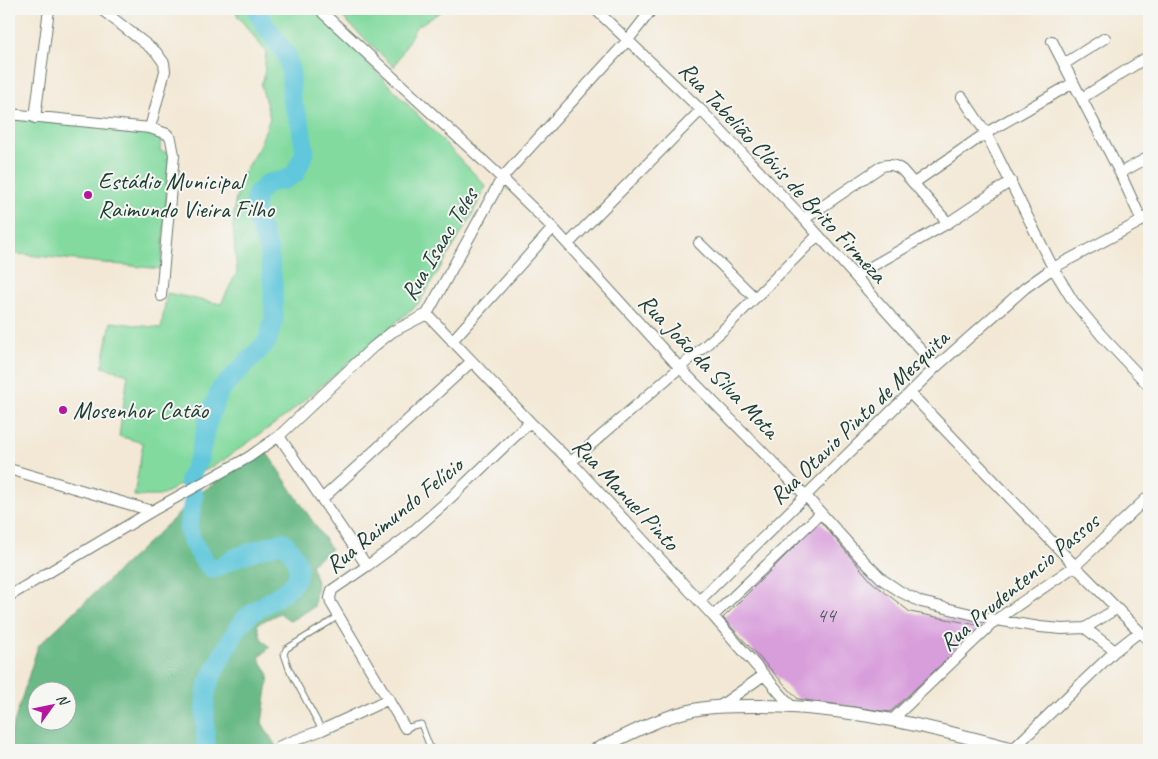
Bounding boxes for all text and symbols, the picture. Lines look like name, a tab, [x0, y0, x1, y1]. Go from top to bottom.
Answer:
street label: Rua Tabelião Clóvis de Brito Firmeza	[673, 55, 894, 290]
place label: Estádio Municipal Raimundo Vieira Filho	[98, 166, 275, 224]
street label: Rua Isaac Teles	[394, 180, 486, 306]
marker: Estádio Municipal Raimundo Vieira Filho	[82, 189, 94, 201]
street label: Rua João da Silva Mota	[632, 287, 787, 446]
street label: Rua Otavio Pinto de Mesquita	[763, 322, 957, 511]
place label: Mosenhor Catão	[73, 395, 210, 425]
marker: Mosenhor Catão	[57, 404, 69, 416]
street label: Rua Manuel Pinto	[566, 431, 687, 558]
street label: Rua Raimundo Felício	[319, 449, 471, 580]
street label: Rua Prudentencio Passos	[933, 505, 1107, 658]
house number: 44	[817, 602, 838, 628]
north arrow	[28, 682, 78, 732]
text: N	[53, 691, 73, 709]

